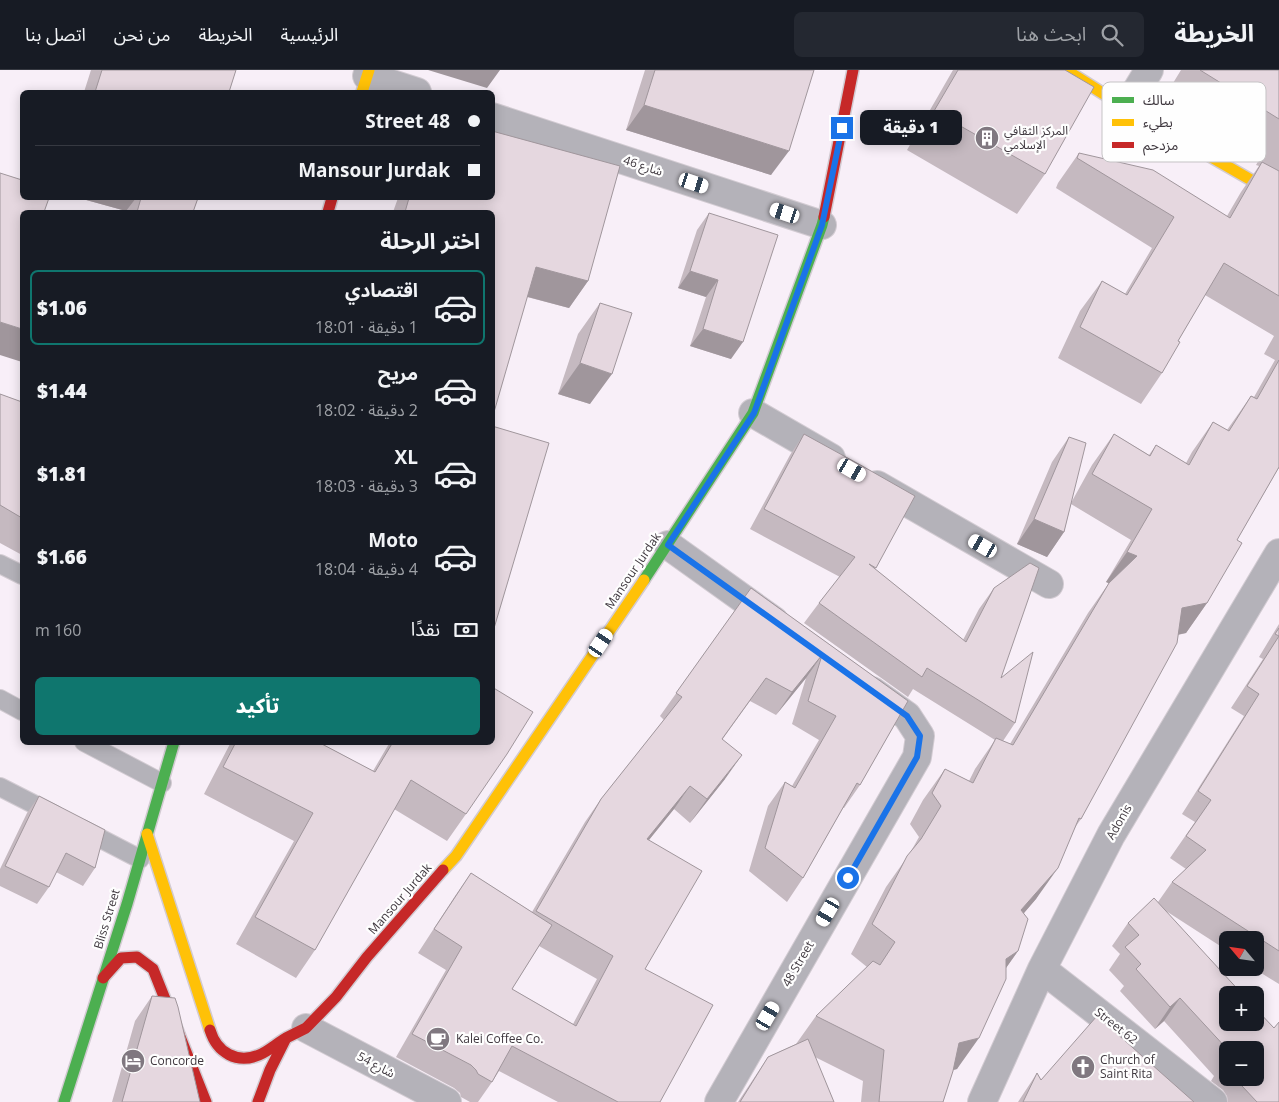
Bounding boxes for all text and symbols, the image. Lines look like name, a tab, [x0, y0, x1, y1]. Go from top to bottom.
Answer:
search box	[794, 12, 1144, 57]
text: الخريطة	[1174, 16, 1254, 49]
text: ابحث هنا	[1016, 21, 1086, 47]
icon: search	[1098, 21, 1126, 49]
text: اتصل بنا	[25, 22, 86, 46]
text: من نحن	[114, 22, 171, 46]
text: الخريطة	[199, 22, 252, 46]
text: الرئيسية	[280, 22, 338, 46]
legend	[1102, 82, 1266, 162]
text: سالك	[1143, 90, 1175, 109]
text: 48 Street	[365, 108, 450, 134]
callout: 1 دقيقة	[860, 110, 962, 146]
text: بطيء	[1143, 112, 1173, 133]
text: 1 دقيقة	[883, 116, 939, 138]
route end	[831, 117, 853, 139]
place label: المركز الثقافي الإسلامي	[1004, 122, 1068, 155]
building icon: المركز الثقافي الإسلامي	[974, 125, 1000, 151]
text: مزدحم	[1143, 135, 1178, 156]
street label: شارع 46	[621, 151, 665, 181]
text: Mansour Jurdak	[298, 157, 450, 183]
car	[677, 171, 710, 195]
car	[768, 201, 801, 225]
text: اختر الرحلة	[380, 225, 480, 255]
text: اقتصادي	[345, 277, 418, 303]
icon: car	[433, 285, 478, 330]
text: $1.06	[37, 295, 87, 321]
text: 1 دقيقة · 18:01	[315, 316, 418, 338]
text: مريح	[378, 360, 418, 386]
icon: car	[433, 368, 478, 413]
text: $1.44	[37, 378, 87, 404]
text: 2 دقيقة · 18:02	[315, 399, 418, 421]
text: XL	[395, 444, 418, 470]
icon: car	[433, 451, 478, 496]
car	[835, 456, 868, 484]
text: $1.81	[37, 461, 87, 487]
text: 3 دقيقة · 18:03	[315, 475, 418, 497]
text: Moto	[368, 527, 418, 553]
street label: Mansour Jurdak	[601, 529, 665, 612]
car	[966, 532, 999, 560]
icon: car	[433, 534, 478, 579]
text: $1.66	[37, 544, 87, 570]
text: 4 دقيقة · 18:04	[315, 558, 418, 580]
text: نقدًا	[411, 616, 440, 642]
icon: cash	[452, 616, 480, 644]
text: 160 m	[35, 619, 81, 641]
car	[586, 626, 615, 660]
button: تأكيد	[35, 677, 480, 735]
street label: Adonis	[1102, 801, 1136, 843]
street label: Mansour Jurdak	[364, 859, 436, 938]
route start	[837, 867, 859, 889]
street label: Bliss Street	[89, 887, 124, 951]
car	[814, 895, 841, 929]
north arrow	[1219, 931, 1264, 976]
map controls	[1219, 931, 1264, 1086]
street label: 48 Street	[778, 938, 818, 990]
button: +	[1219, 986, 1264, 1031]
car	[754, 999, 781, 1033]
street label: Street 62	[1091, 1003, 1141, 1048]
cafe icon: Kalei Coffee Co.	[425, 1026, 451, 1052]
place label: Kalei Coffee Co.	[456, 1030, 543, 1047]
button: −	[1219, 1041, 1264, 1086]
hotel icon: Concorde	[120, 1048, 146, 1074]
street label: شارع 54	[354, 1048, 398, 1082]
place label: Church of Saint Rita	[1100, 1051, 1156, 1082]
place label: Concorde	[150, 1052, 204, 1069]
church icon: Church of Saint Rita	[1070, 1054, 1096, 1080]

